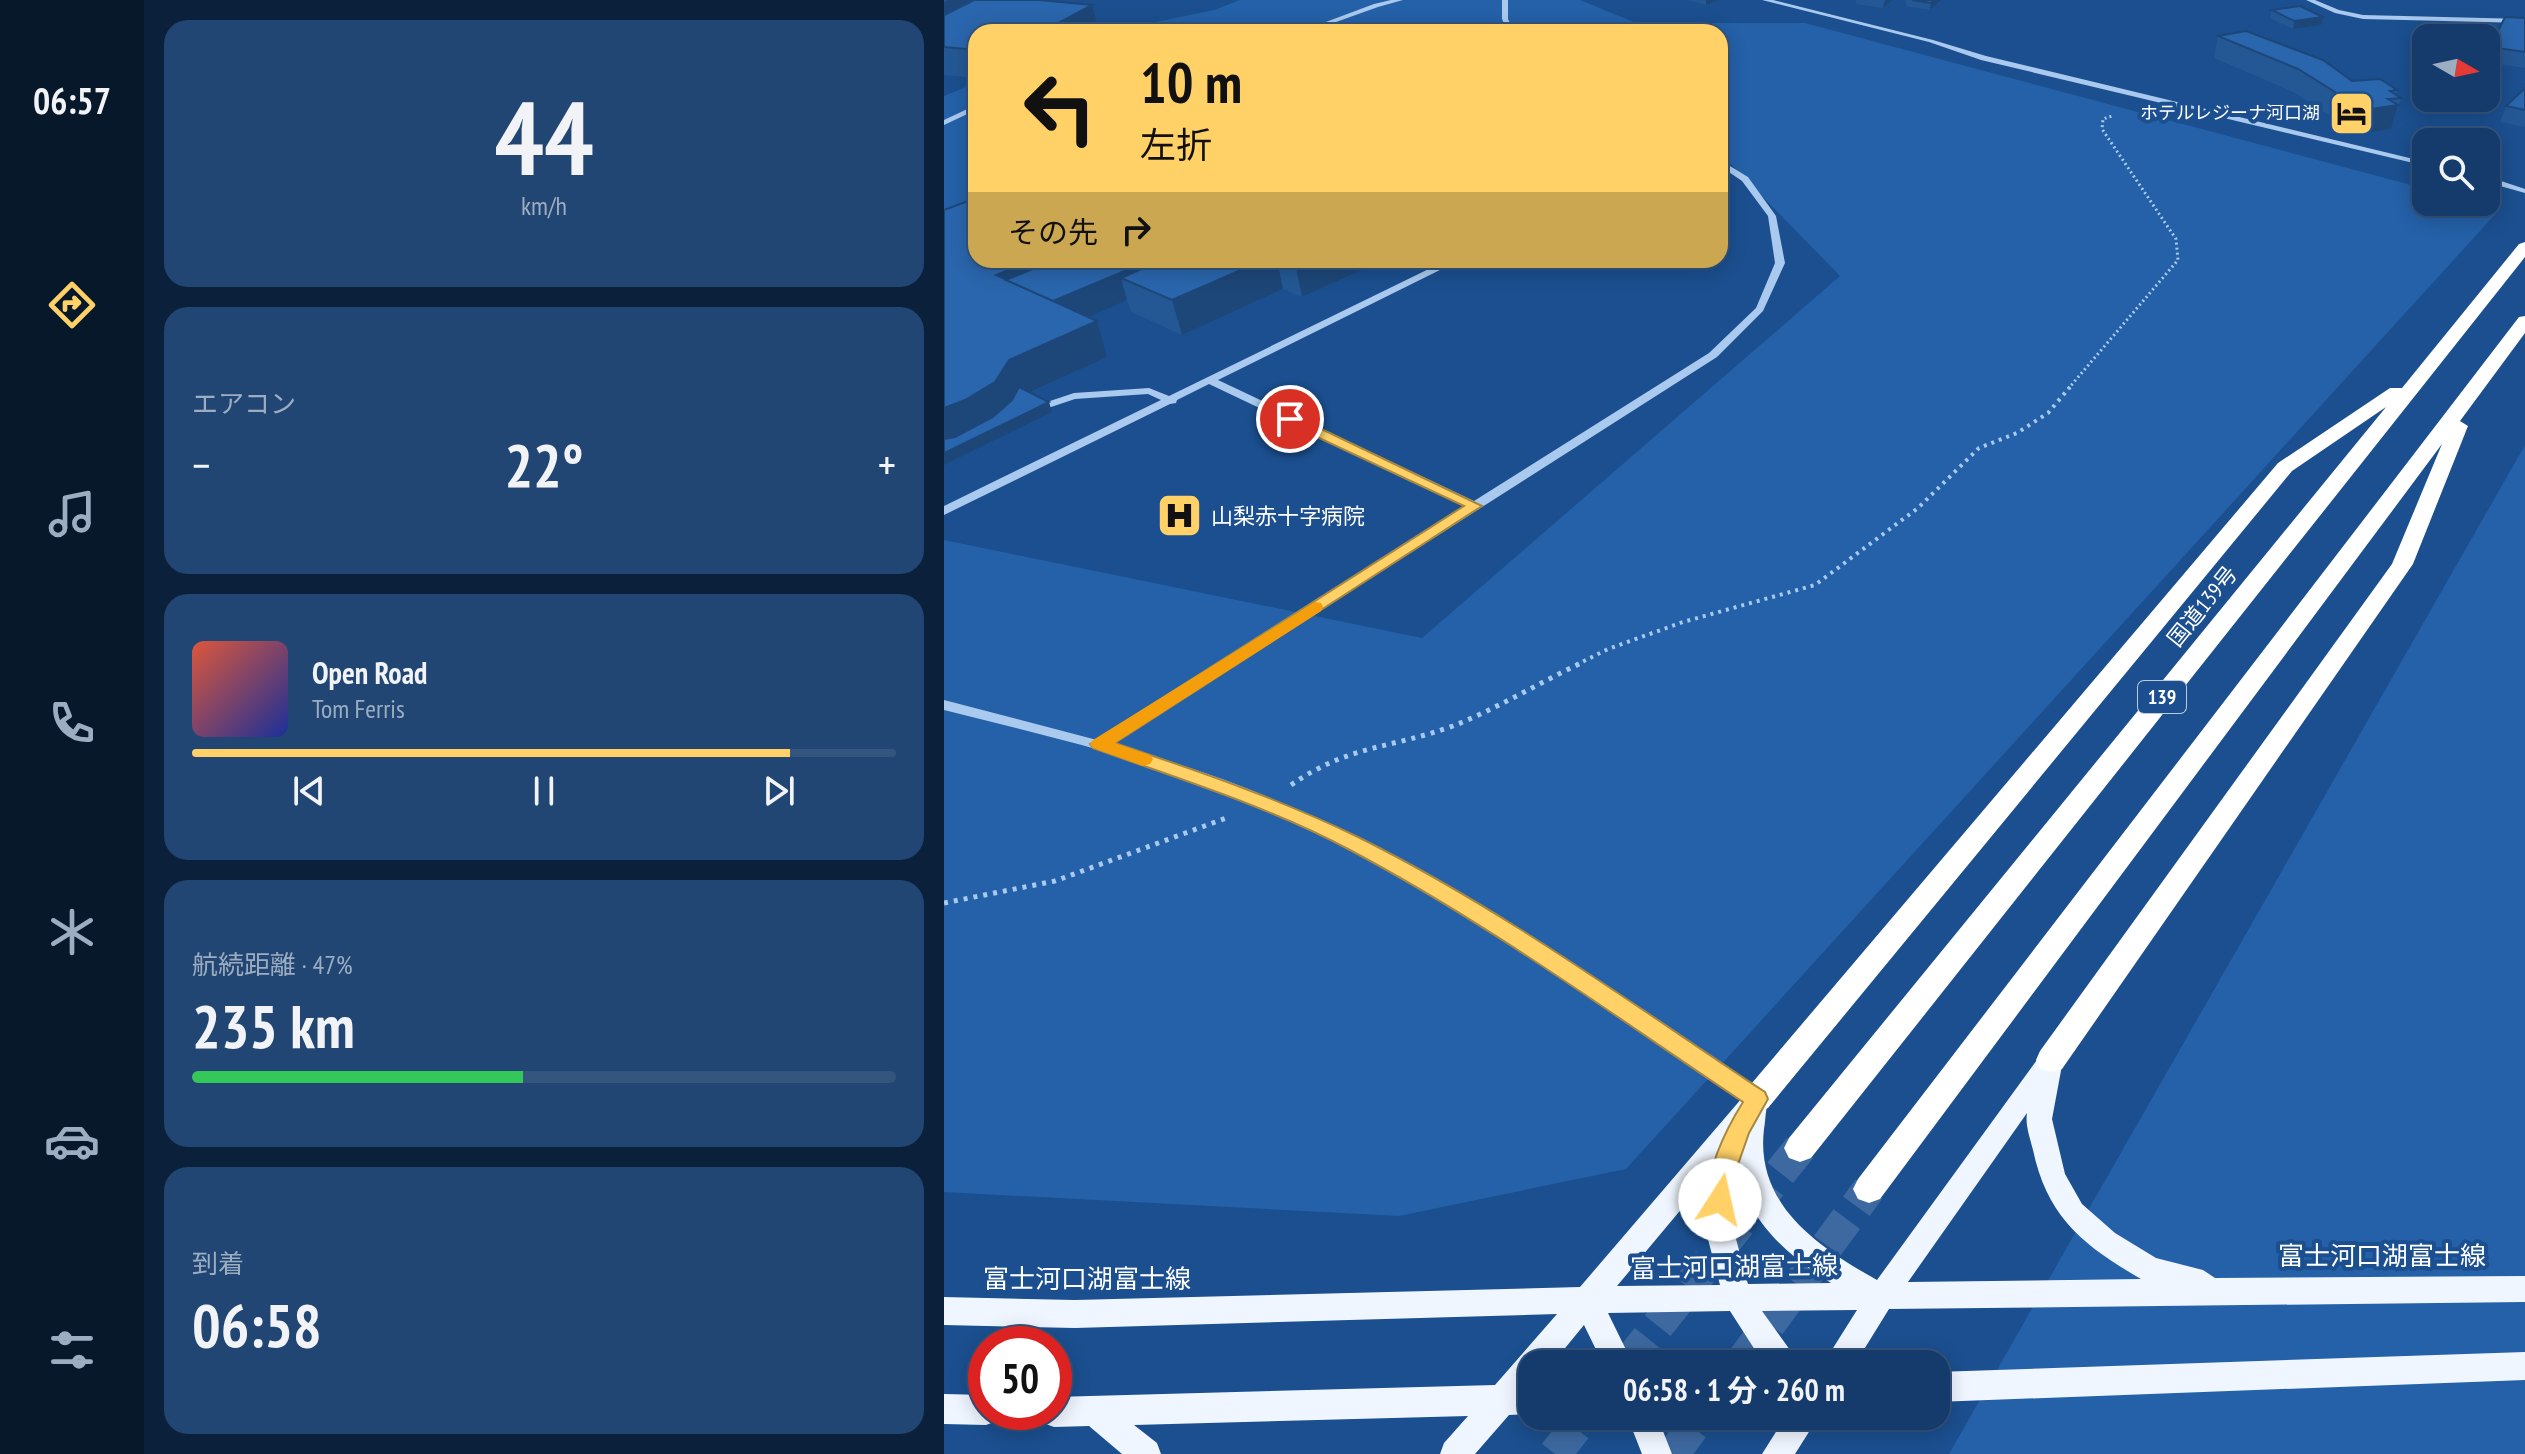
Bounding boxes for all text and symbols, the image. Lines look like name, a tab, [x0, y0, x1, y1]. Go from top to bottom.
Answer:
north arrow	[2412, 24, 2500, 112]
map controls	[2412, 24, 2500, 216]
text: 10 m	[1140, 46, 1242, 118]
icon: left	[1008, 56, 1112, 160]
text: 44	[494, 69, 594, 204]
text: 06:57	[33, 77, 111, 124]
hotel icon: ホテルレジーナ河口湖	[2327, 89, 2375, 137]
place label: ホテルレジーナ河口湖	[2140, 101, 2320, 124]
text: 左折	[1140, 121, 1212, 168]
button: search	[2412, 128, 2500, 216]
text: km/h	[521, 189, 567, 222]
icon: right	[1114, 208, 1158, 252]
text: その先	[1008, 212, 1098, 251]
icon: directions	[44, 277, 100, 333]
pin	[1256, 385, 1324, 453]
text: エアコン	[192, 387, 296, 420]
icon: arrive	[1268, 397, 1312, 441]
text: 22°	[504, 426, 584, 504]
text: −	[192, 436, 210, 493]
text: +	[878, 436, 896, 493]
icon: music	[44, 486, 100, 542]
hospital icon: 山梨赤十字病院	[1156, 492, 1204, 540]
place label: 山梨赤十字病院	[1211, 502, 1365, 530]
street label: 国道139号	[2161, 560, 2243, 652]
text: Open Road	[312, 653, 427, 692]
road number: 139	[2138, 681, 2186, 713]
text: Tom Ferris	[312, 692, 405, 725]
icon: phone	[44, 695, 100, 751]
icon: previous	[287, 769, 331, 813]
icon: pause	[522, 769, 566, 813]
icon: next	[757, 769, 801, 813]
icon: climate	[44, 904, 100, 960]
text: 航続距離 · 47%	[192, 948, 353, 981]
text: 235 km	[192, 987, 355, 1065]
icon: car	[44, 1113, 100, 1169]
position arrow	[1678, 1158, 1762, 1242]
street label: 富士河口湖富士線	[2278, 1239, 2486, 1272]
text: 到着	[192, 1247, 244, 1280]
street label: 富士河口湖富士線	[1630, 1248, 1838, 1285]
street label: 富士河口湖富士線	[983, 1262, 1191, 1295]
text: 06:58	[192, 1286, 322, 1364]
icon: filters	[44, 1322, 100, 1378]
speed limit sign: 50	[968, 1326, 1072, 1430]
text: 06:58 · 1 分 · 260 m	[1623, 1370, 1845, 1409]

